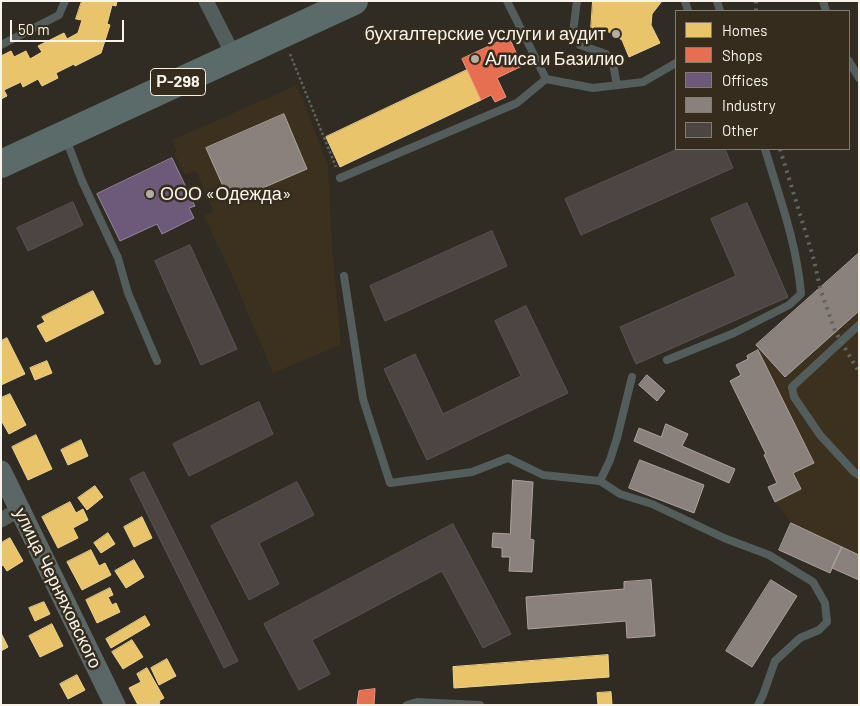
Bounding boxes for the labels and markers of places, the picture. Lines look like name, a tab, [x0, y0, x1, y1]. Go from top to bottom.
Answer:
place label: бухгалтерские услуги и аудит	[365, 23, 606, 45]
marker: бухгалтерские услуги и аудит	[610, 28, 622, 40]
place label: Алиса и Базилио	[485, 48, 624, 70]
marker: Алиса и Базилио	[469, 53, 481, 65]
place label: ООО «Одежда»	[160, 183, 292, 205]
marker: ООО «Одежда»	[144, 188, 156, 200]

